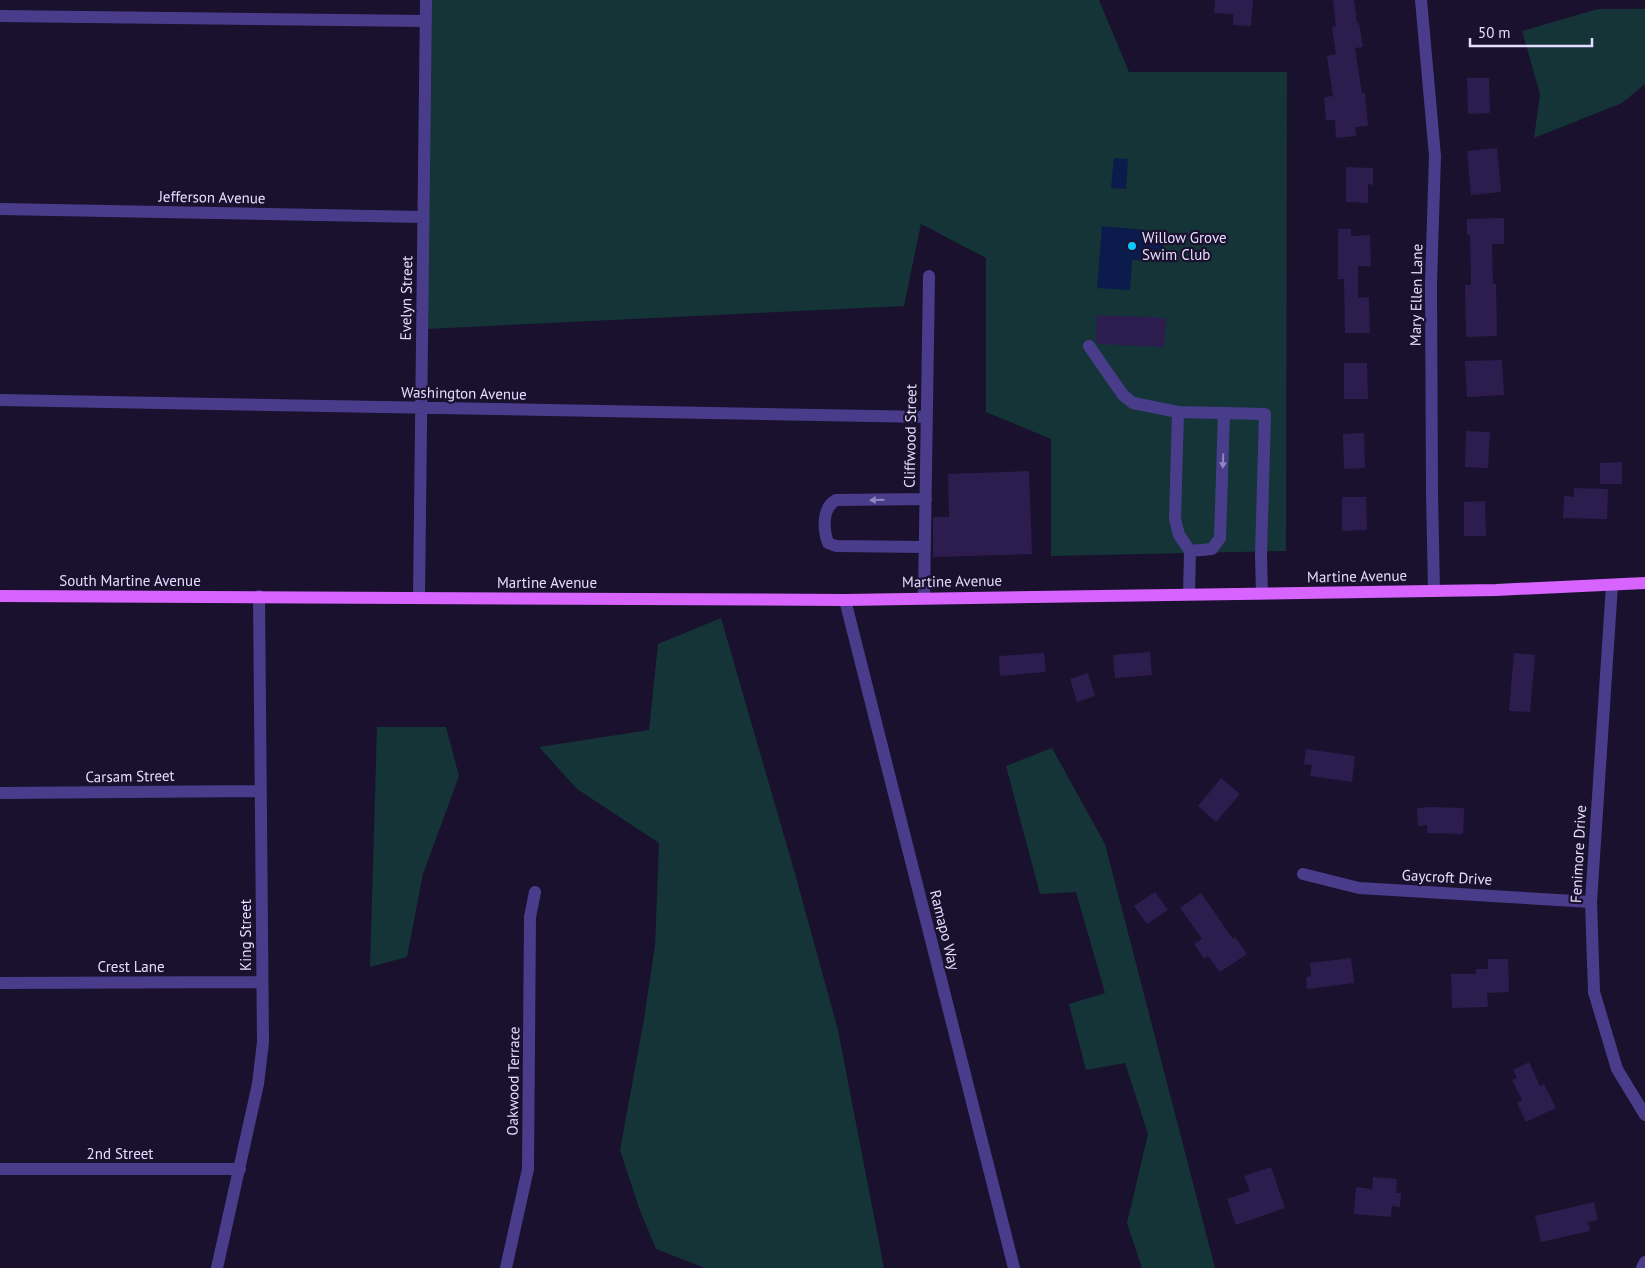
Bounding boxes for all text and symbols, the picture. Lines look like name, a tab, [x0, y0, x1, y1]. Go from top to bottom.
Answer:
scale bar	[1470, 15, 1592, 47]
text: 50 m	[1478, 23, 1511, 42]
street label: Jefferson Avenue	[157, 187, 266, 207]
place label: Willow Grove Swim Club	[1142, 228, 1227, 264]
marker: Willow Grove Swim Club	[1126, 240, 1138, 252]
street label: Mary Ellen Lane	[1406, 244, 1426, 346]
street label: Evelyn Street	[396, 256, 416, 340]
street label: Washington Avenue	[401, 382, 527, 404]
street label: Cliffwood Street	[900, 384, 920, 488]
one-way arrow	[1218, 454, 1226, 470]
one-way arrow	[869, 496, 885, 504]
street label: Martine Avenue	[1307, 566, 1407, 586]
street label: South Martine Avenue	[59, 571, 201, 590]
street label: Martine Avenue	[902, 571, 1002, 591]
street label: Martine Avenue	[497, 573, 597, 592]
street label: Carsam Street	[85, 766, 175, 786]
street label: Fenimore Drive	[1566, 804, 1590, 904]
street label: Gaycroft Drive	[1401, 865, 1493, 889]
street label: Ramapo Way	[926, 888, 964, 972]
street label: King Street	[236, 899, 255, 971]
street label: Crest Lane	[97, 957, 165, 976]
street label: Oakwood Terrace	[503, 1026, 523, 1136]
street label: 2nd Street	[87, 1144, 153, 1163]

